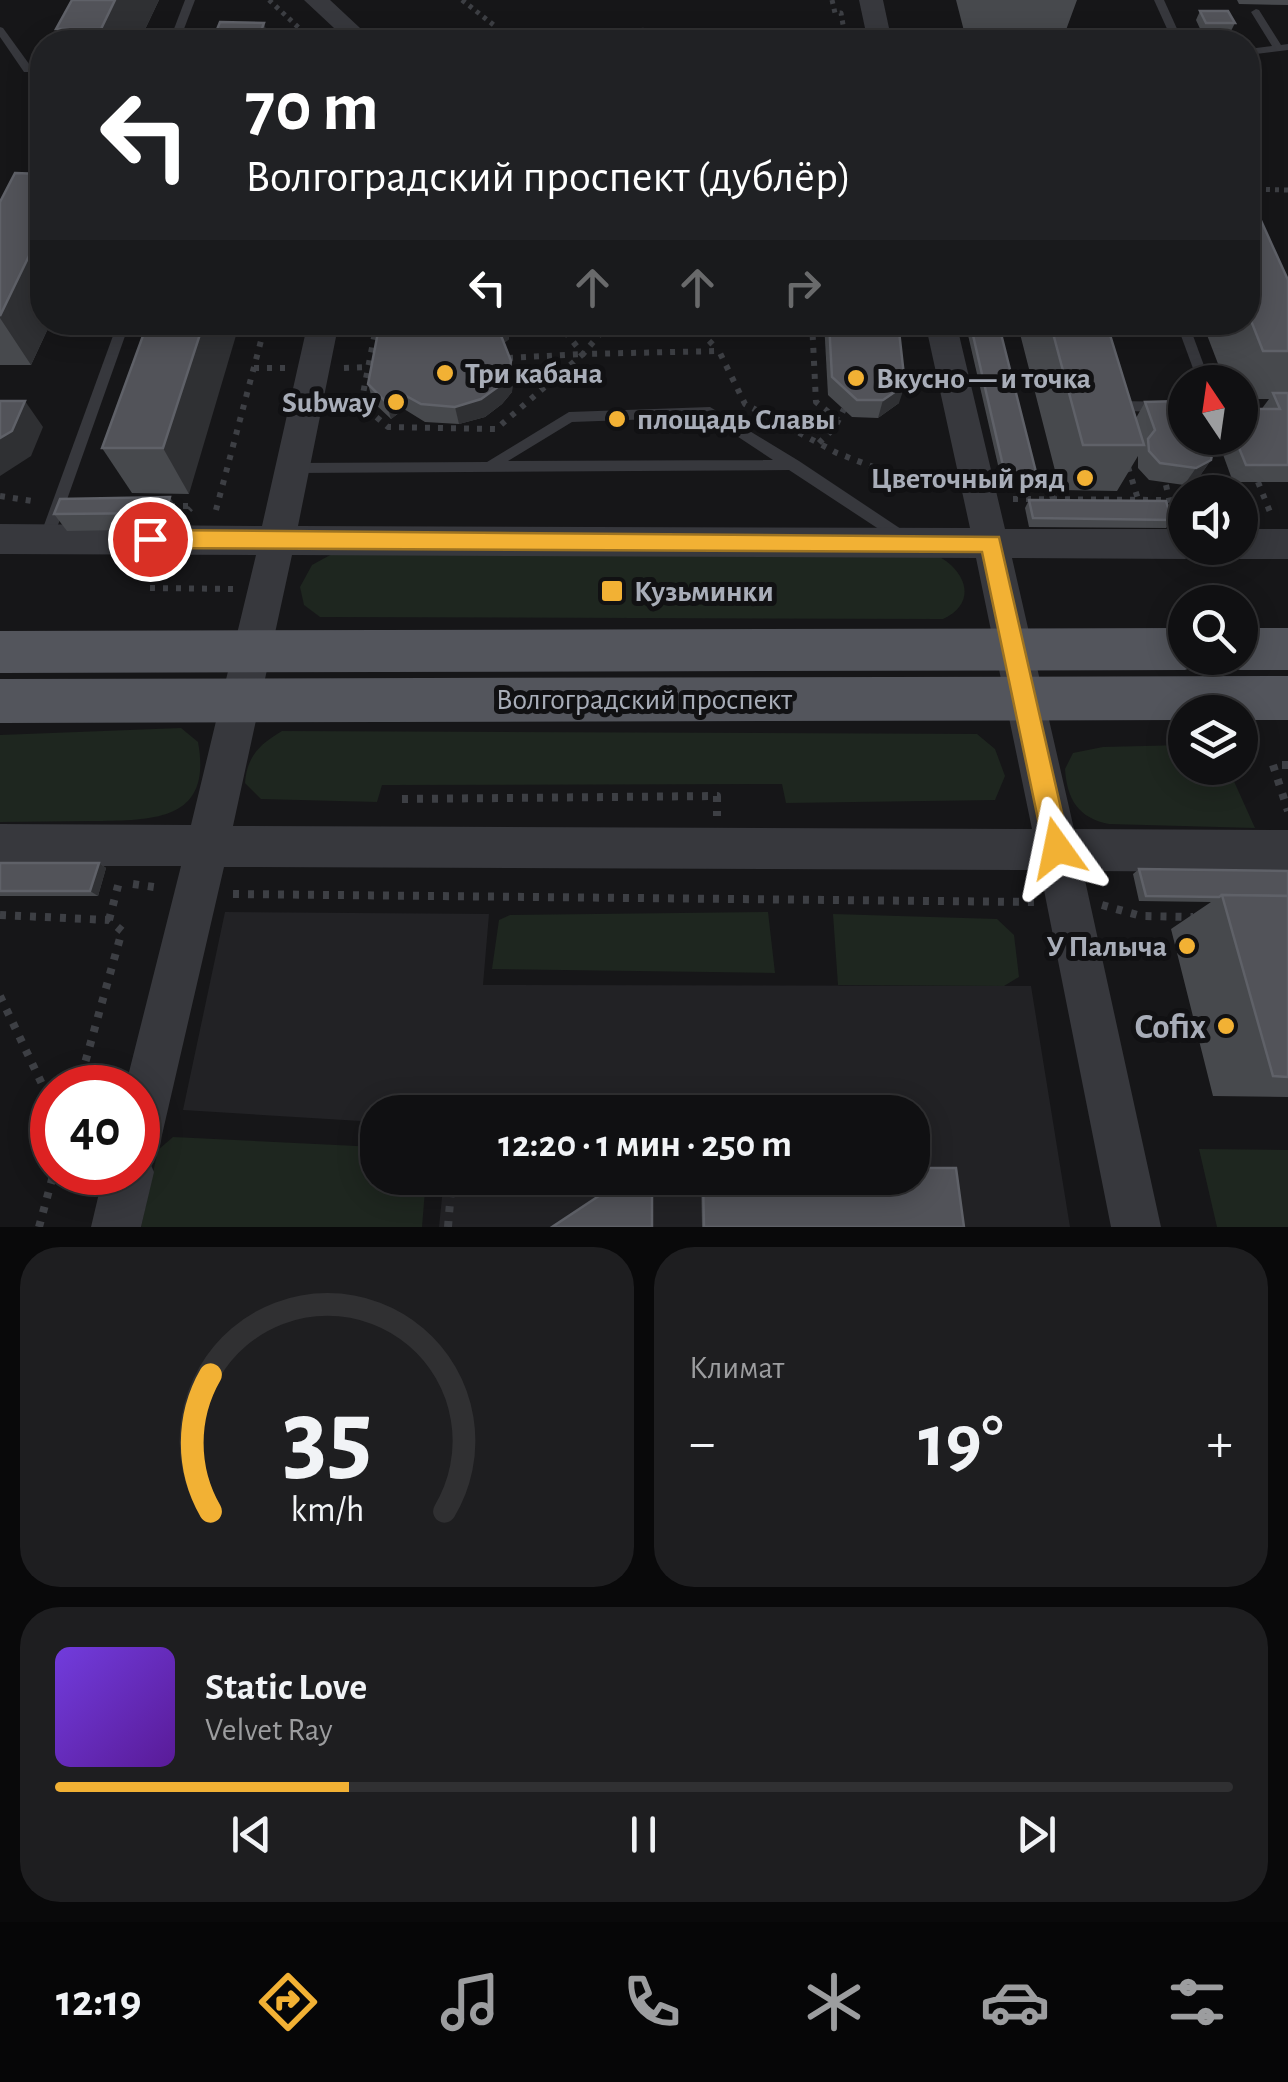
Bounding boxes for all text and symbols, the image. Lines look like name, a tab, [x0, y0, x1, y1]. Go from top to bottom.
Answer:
icon: left	[80, 70, 210, 200]
text: 70 m	[245, 73, 379, 143]
text: Волгоградский проспект (дублёр)	[245, 155, 852, 200]
icon: left	[460, 260, 515, 315]
icon: ahead	[565, 260, 620, 315]
icon: ahead	[670, 260, 725, 315]
icon: right	[775, 260, 830, 315]
place label: Три кабана	[465, 359, 603, 389]
marker: Три кабана	[434, 362, 456, 384]
place label: Вкусно — и точка	[876, 364, 1091, 394]
north arrow	[1168, 365, 1258, 455]
map controls	[1168, 365, 1258, 785]
marker: Вкусно — и точка	[845, 367, 867, 389]
place label: Subway	[282, 388, 377, 418]
marker: Subway	[385, 391, 407, 413]
place label: площадь Славы	[637, 405, 835, 435]
marker: площадь Славы	[606, 408, 628, 430]
place label: Цветочный ряд	[871, 464, 1065, 494]
marker: Цветочный ряд	[1074, 467, 1096, 489]
button: sound	[1168, 475, 1258, 565]
pin	[108, 497, 193, 582]
icon: arrive	[123, 512, 178, 567]
place label: Кузьминки	[634, 577, 774, 607]
marker: Кузьминки	[599, 578, 625, 604]
button: search	[1168, 585, 1258, 675]
street label: Волгоградский проспект	[496, 685, 792, 715]
button: layers	[1168, 695, 1258, 785]
position arrow	[1005, 796, 1109, 900]
place label: У Палыча	[1046, 932, 1167, 962]
marker: У Палыча	[1176, 935, 1198, 957]
place label: Cofix	[1135, 1010, 1206, 1045]
marker: Cofix	[1215, 1015, 1237, 1037]
speed limit sign: 40	[30, 1065, 160, 1195]
text: 12:20 · 1 мин · 250 m	[498, 1126, 792, 1164]
text: Климат	[689, 1352, 784, 1384]
text: 35	[282, 1386, 372, 1490]
text: 19°	[918, 1405, 1004, 1480]
text: −	[689, 1416, 715, 1471]
text: +	[1207, 1416, 1233, 1471]
text: km/h	[290, 1492, 364, 1528]
text: Static Love	[205, 1669, 367, 1707]
text: Velvet Ray	[205, 1714, 333, 1746]
icon: previous	[224, 1807, 279, 1862]
icon: pause	[616, 1807, 671, 1862]
icon: next	[1009, 1807, 1064, 1862]
icon: directions	[253, 1967, 323, 2037]
icon: music	[435, 1967, 505, 2037]
icon: phone	[617, 1967, 687, 2037]
icon: climate	[799, 1967, 869, 2037]
icon: car	[980, 1967, 1050, 2037]
icon: filters	[1162, 1967, 1232, 2037]
text: 12:19	[56, 1979, 142, 2024]

